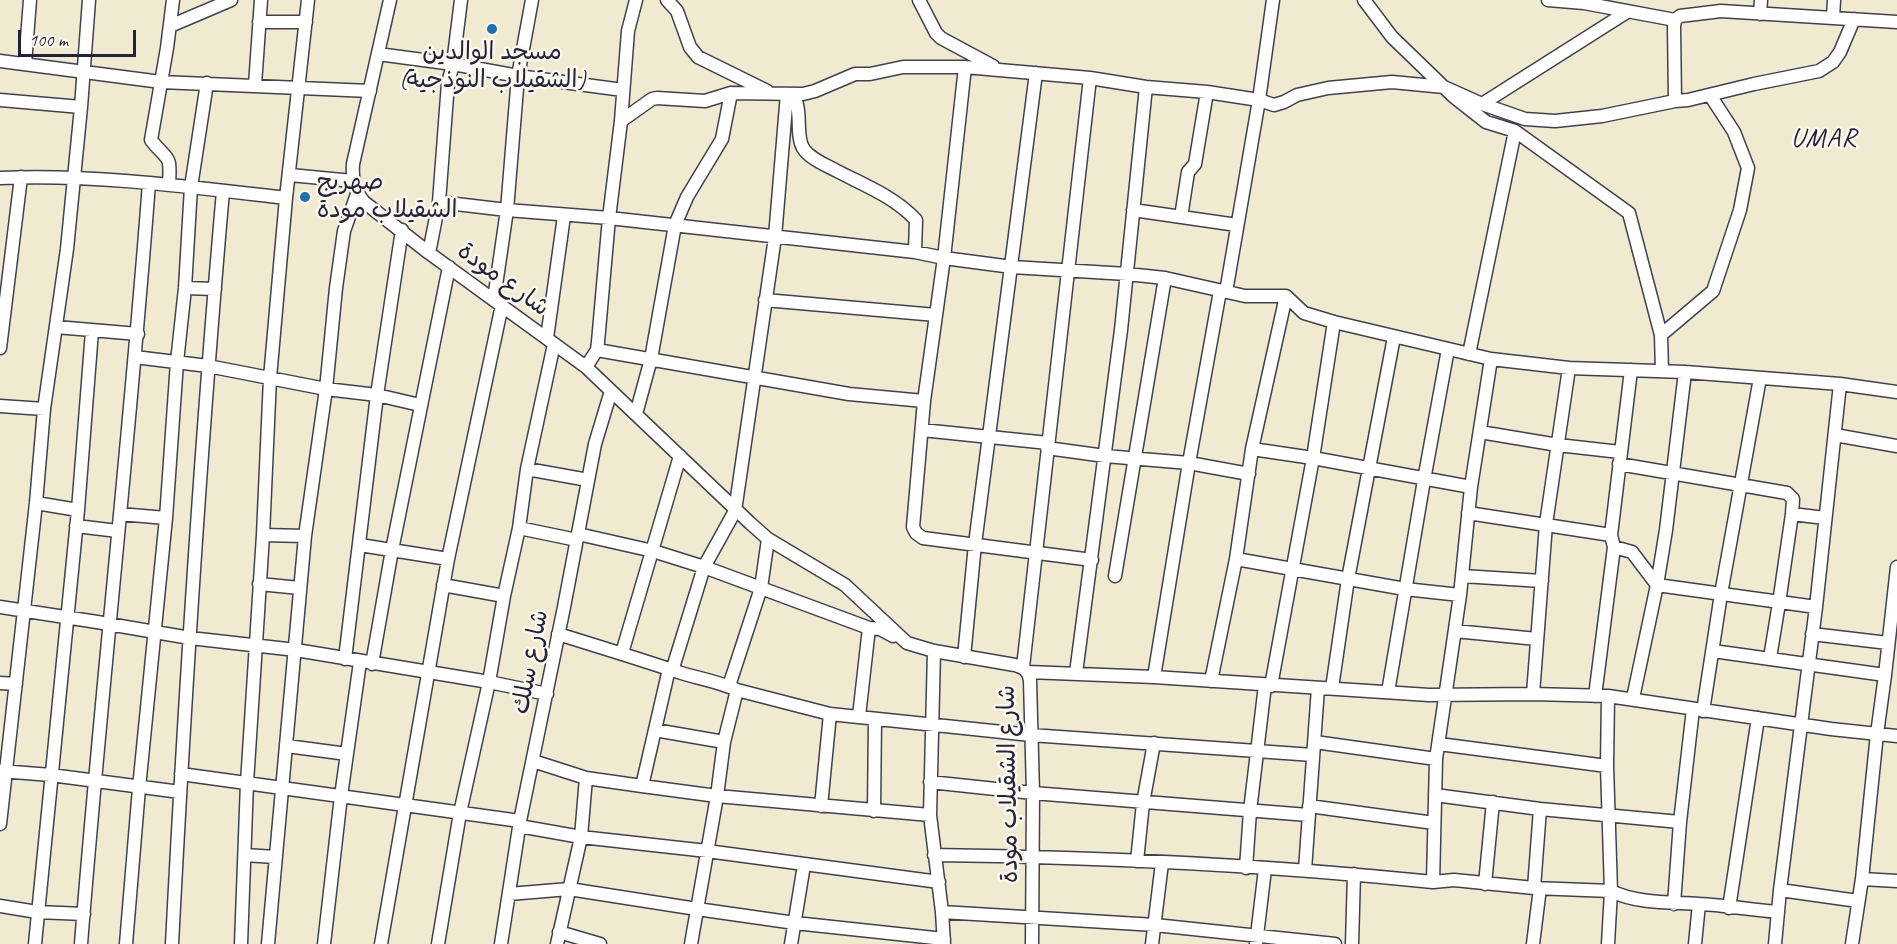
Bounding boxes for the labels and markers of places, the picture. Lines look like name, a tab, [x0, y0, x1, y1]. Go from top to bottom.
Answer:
marker: مسجد الوالدين (الشقيلاب النوذجية)	[485, 22, 499, 36]
place label: مسجد الوالدين (الشقيلاب النوذجية)	[399, 39, 585, 95]
place label: صهريج الشقيلاب مودة	[317, 169, 457, 225]
marker: صهريج الشقيلاب مودة	[298, 190, 312, 204]

